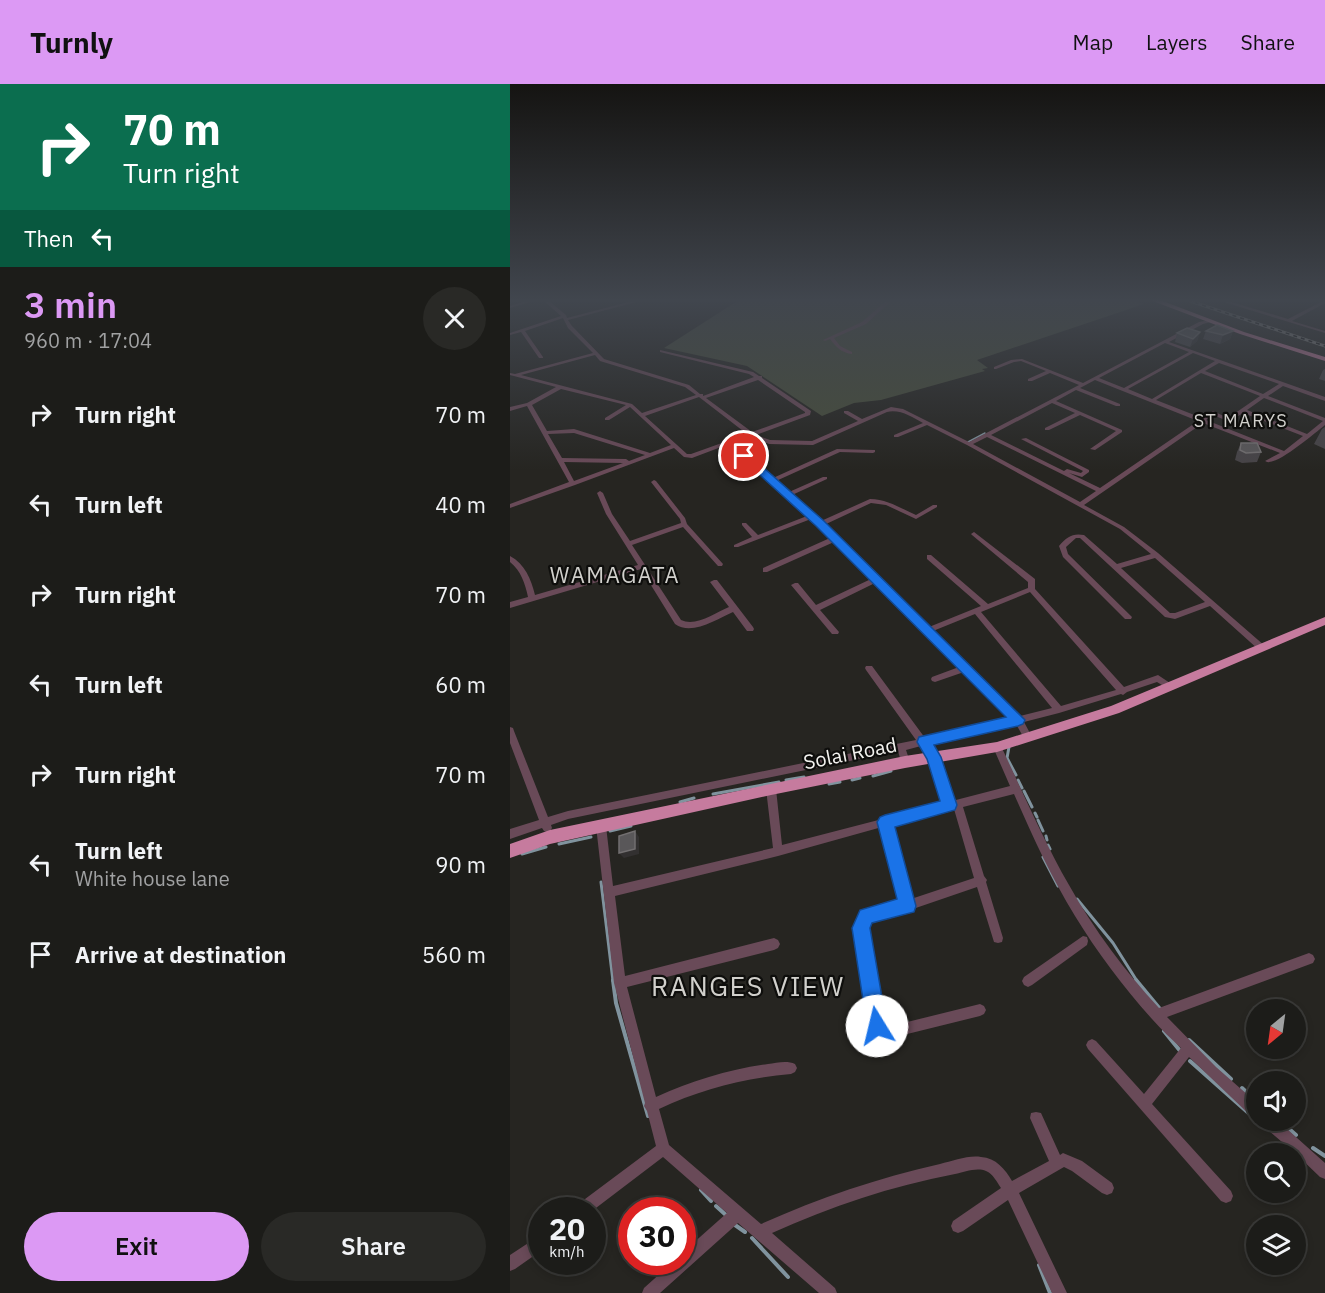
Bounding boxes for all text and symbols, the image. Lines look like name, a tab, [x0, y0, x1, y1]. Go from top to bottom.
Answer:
text: Turnly	[30, 24, 113, 61]
text: Map	[1073, 28, 1113, 56]
text: Layers	[1146, 28, 1208, 56]
text: Share	[1241, 28, 1295, 56]
text: 70 m	[123, 102, 221, 157]
icon: right	[24, 108, 102, 186]
text: Turn right	[123, 155, 240, 190]
icon: left	[86, 222, 119, 255]
text: Then	[24, 224, 74, 253]
text: 3 min	[24, 281, 117, 328]
button: close	[423, 287, 486, 350]
text: 960 m · 17:04	[24, 327, 152, 354]
icon: right	[24, 398, 57, 431]
text: Turn right	[75, 400, 176, 429]
text: 70 m	[435, 400, 486, 429]
district label: ST MARYS	[1194, 409, 1288, 432]
pin	[718, 430, 769, 481]
icon: arrive	[727, 439, 760, 472]
icon: left	[24, 488, 57, 521]
text: Turn left	[75, 490, 163, 519]
text: 40 m	[435, 490, 486, 519]
district label: WAMAGATA	[550, 560, 680, 589]
icon: right	[24, 578, 57, 611]
text: Turn right	[75, 580, 176, 609]
text: 70 m	[435, 580, 486, 609]
icon: left	[24, 668, 57, 701]
text: Turn left	[75, 670, 163, 699]
text: 60 m	[435, 670, 486, 699]
street label: Solai Road	[801, 731, 899, 775]
icon: right	[24, 758, 57, 791]
text: Turn right	[75, 760, 176, 789]
text: 70 m	[435, 760, 486, 789]
text: Turn left	[75, 836, 163, 865]
icon: left	[24, 848, 57, 881]
text: 90 m	[435, 850, 486, 879]
text: White house lane	[75, 865, 230, 892]
icon: arrive	[24, 938, 57, 971]
text: Arrive at destination	[75, 940, 286, 969]
text: 560 m	[422, 940, 486, 969]
district label: RANGES VIEW	[651, 968, 845, 1003]
position arrow	[845, 994, 909, 1058]
north arrow	[1246, 999, 1306, 1059]
map controls	[1246, 999, 1306, 1275]
button: sound	[1246, 1071, 1306, 1131]
button: search	[1246, 1143, 1306, 1203]
speed limit sign: 30	[618, 1197, 696, 1275]
text: 20	[549, 1209, 585, 1248]
button: Exit	[24, 1212, 249, 1281]
button: Share	[261, 1212, 486, 1281]
button: layers	[1246, 1215, 1306, 1275]
text: km/h	[549, 1242, 585, 1261]

